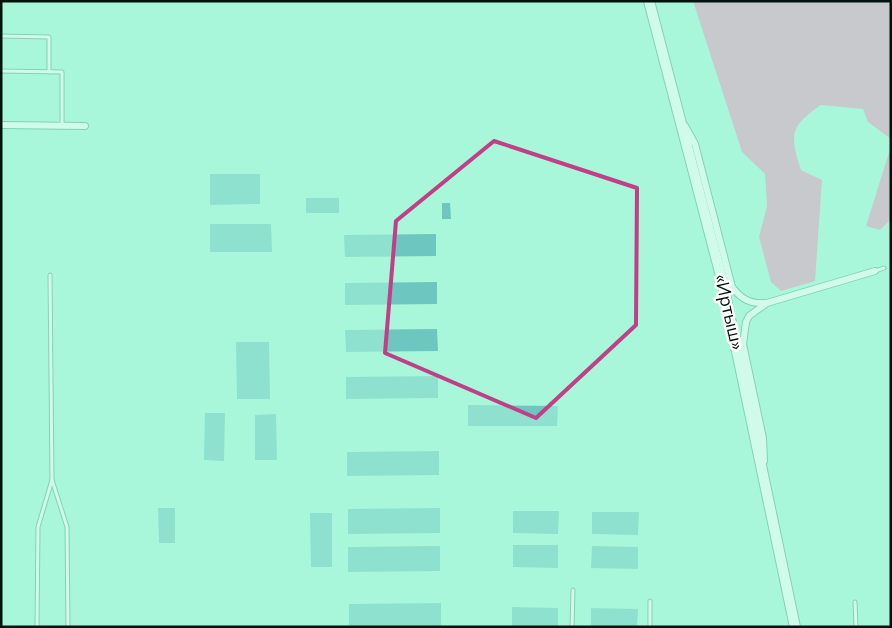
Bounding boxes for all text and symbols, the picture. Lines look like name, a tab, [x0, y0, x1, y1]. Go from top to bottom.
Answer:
street label: «Иртыш»	[710, 272, 749, 352]

